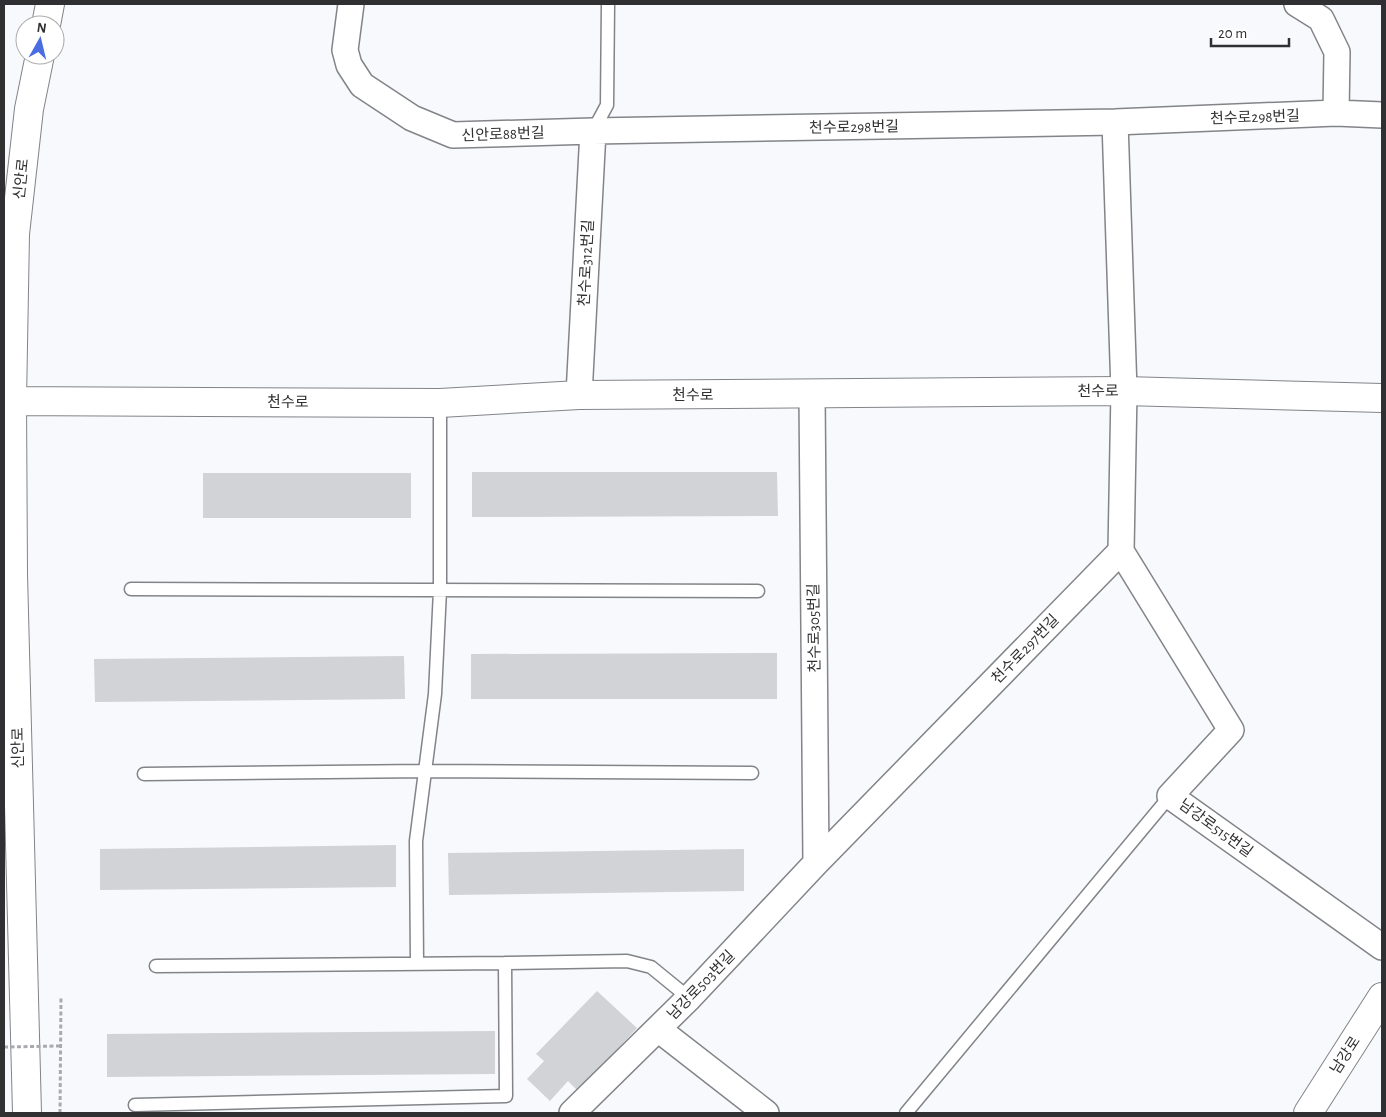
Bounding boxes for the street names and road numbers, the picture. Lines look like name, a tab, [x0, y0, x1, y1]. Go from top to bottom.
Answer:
street label: 천수로298번길	[1210, 106, 1300, 127]
street label: 천수로298번길	[809, 117, 899, 136]
street label: 신안로88번길	[461, 125, 545, 143]
street label: 신안로	[11, 158, 31, 200]
street label: 천수로312번길	[575, 219, 596, 307]
street label: 천수로	[1077, 382, 1119, 399]
street label: 천수로	[672, 386, 714, 403]
street label: 천수로	[267, 393, 309, 410]
street label: 천수로305번길	[804, 583, 823, 673]
street label: 천수로297번길	[988, 611, 1062, 687]
street label: 신안로	[10, 727, 26, 769]
street label: 남강로515번길	[1176, 796, 1256, 860]
street label: 남강로503번길	[664, 947, 738, 1023]
street label: 남강로	[1327, 1033, 1363, 1077]

